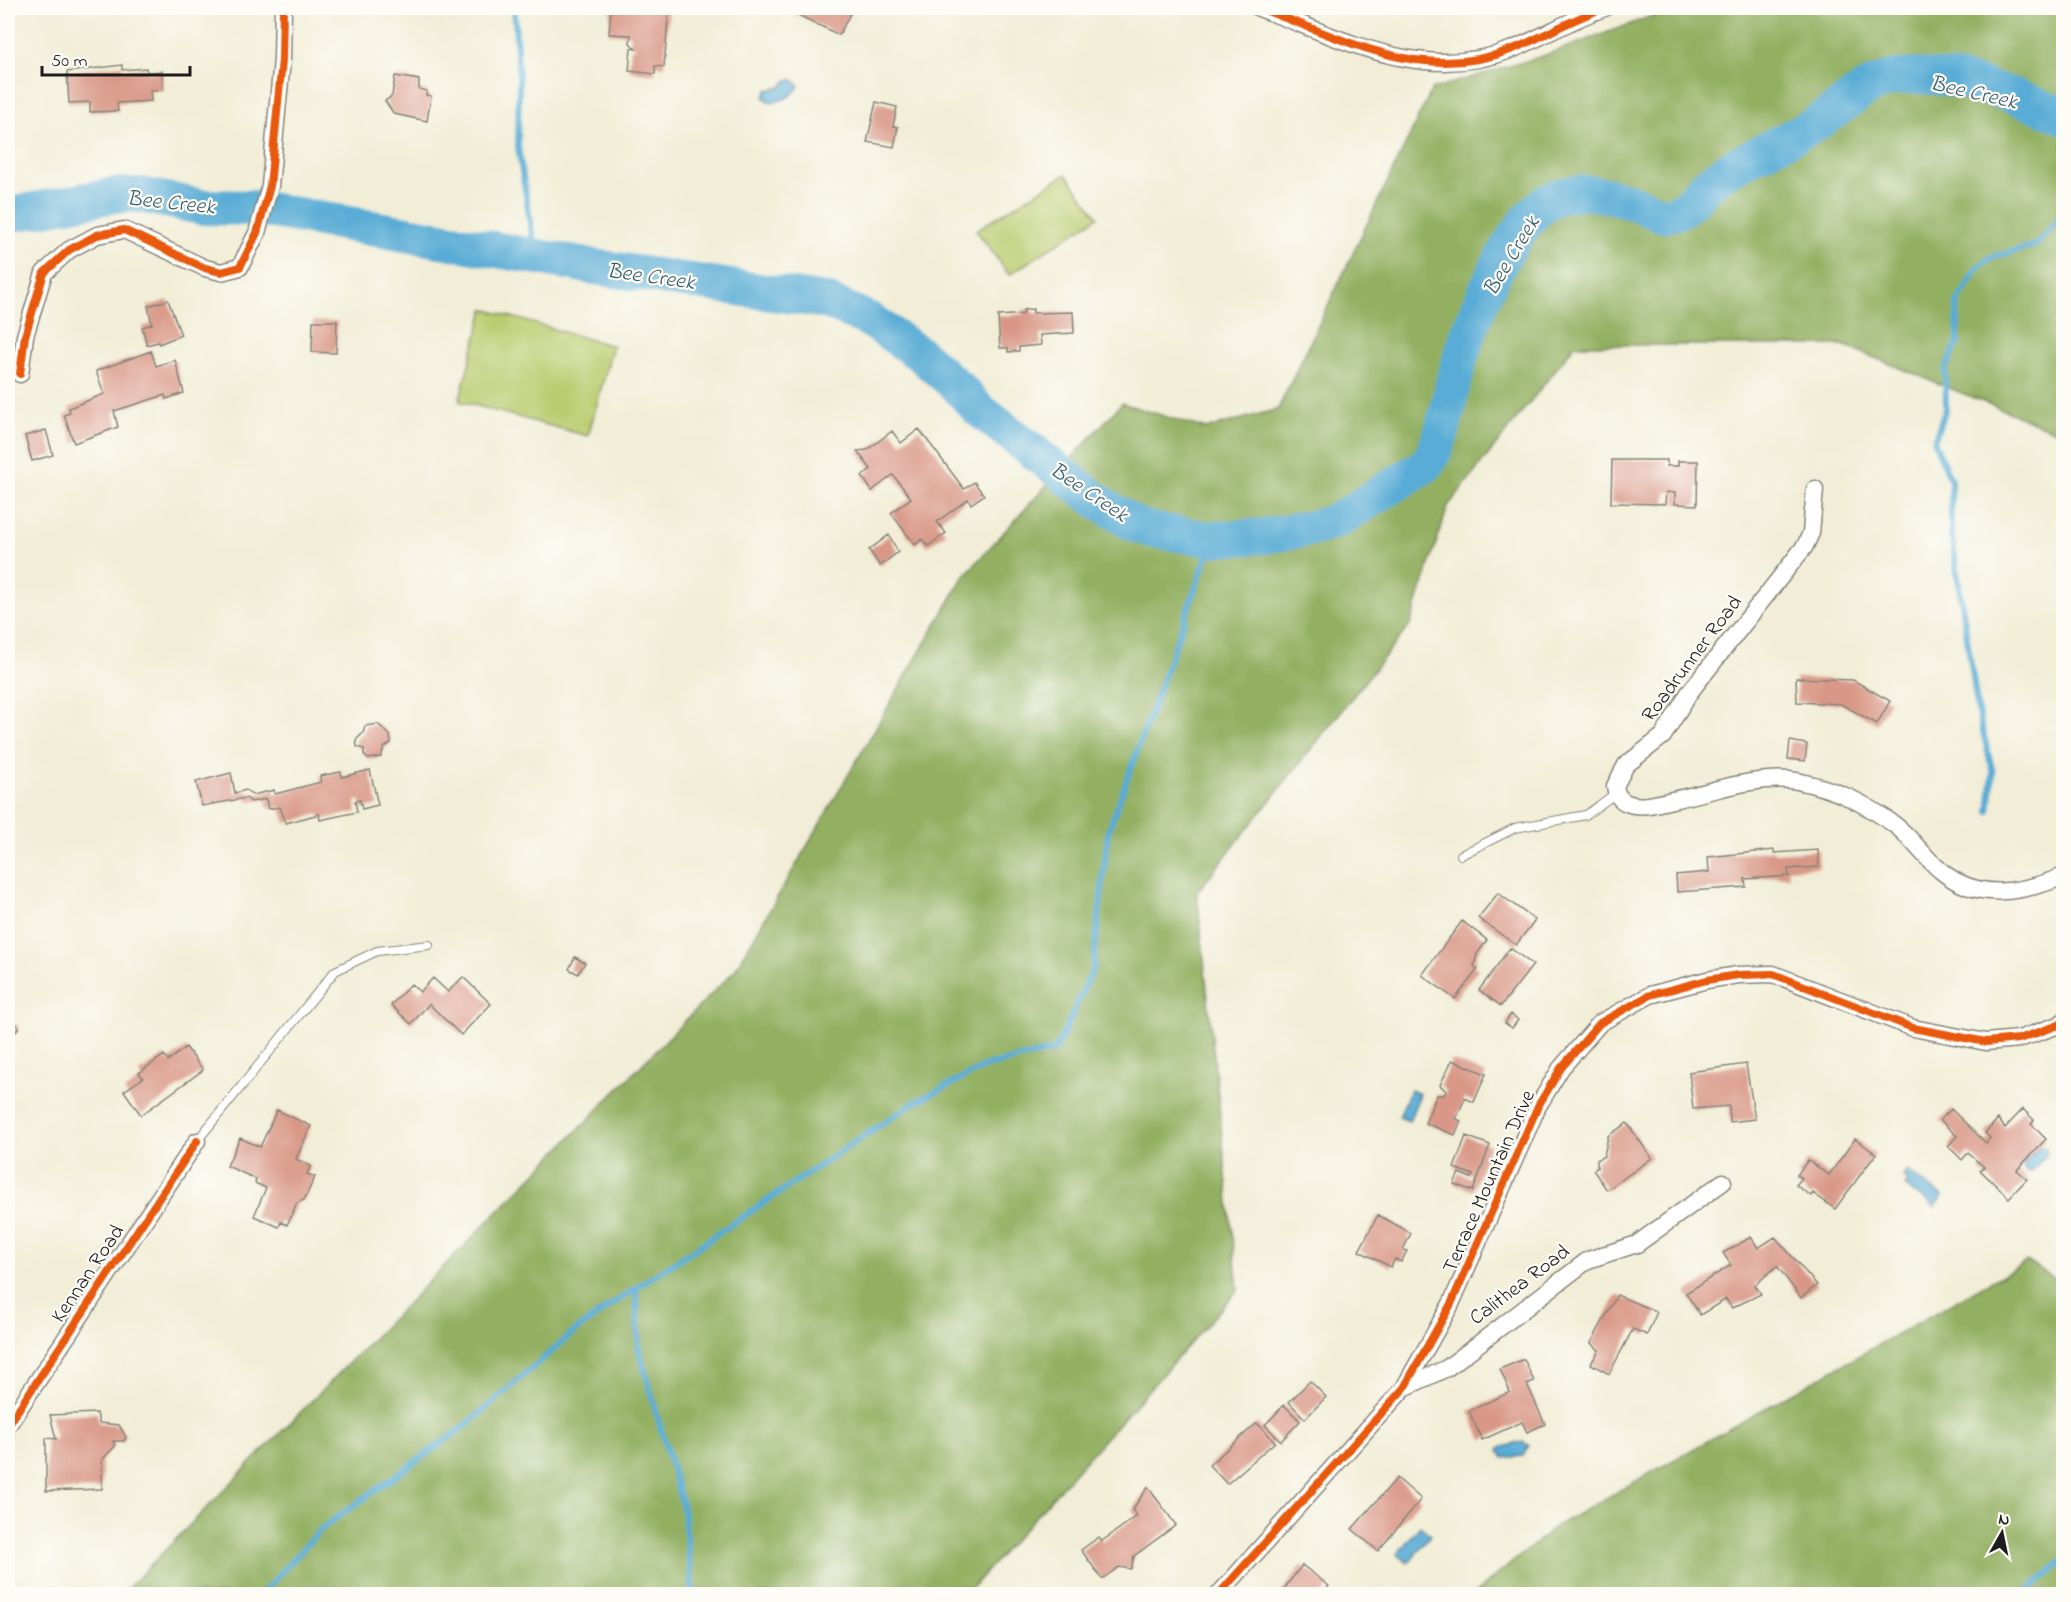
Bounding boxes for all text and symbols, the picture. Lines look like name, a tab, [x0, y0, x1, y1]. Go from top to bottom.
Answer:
scale bar	[42, 39, 190, 77]
text: 50 m	[51, 49, 88, 75]
water label: Bee Creek	[1927, 68, 2021, 120]
water label: Bee Creek	[125, 183, 218, 225]
water label: Bee Creek	[1476, 209, 1550, 303]
water label: Bee Creek	[605, 256, 698, 300]
water label: Bee Creek	[1043, 456, 1135, 532]
street label: Roadrunner Road	[1635, 589, 1750, 729]
street label: Terrace Mountain Drive	[1436, 1085, 1544, 1278]
street label: Kennan Road	[45, 1219, 133, 1329]
street label: Calithea Road	[1464, 1238, 1577, 1333]
north arrow	[1972, 1503, 2032, 1563]
text: N	[1997, 1507, 2011, 1533]

